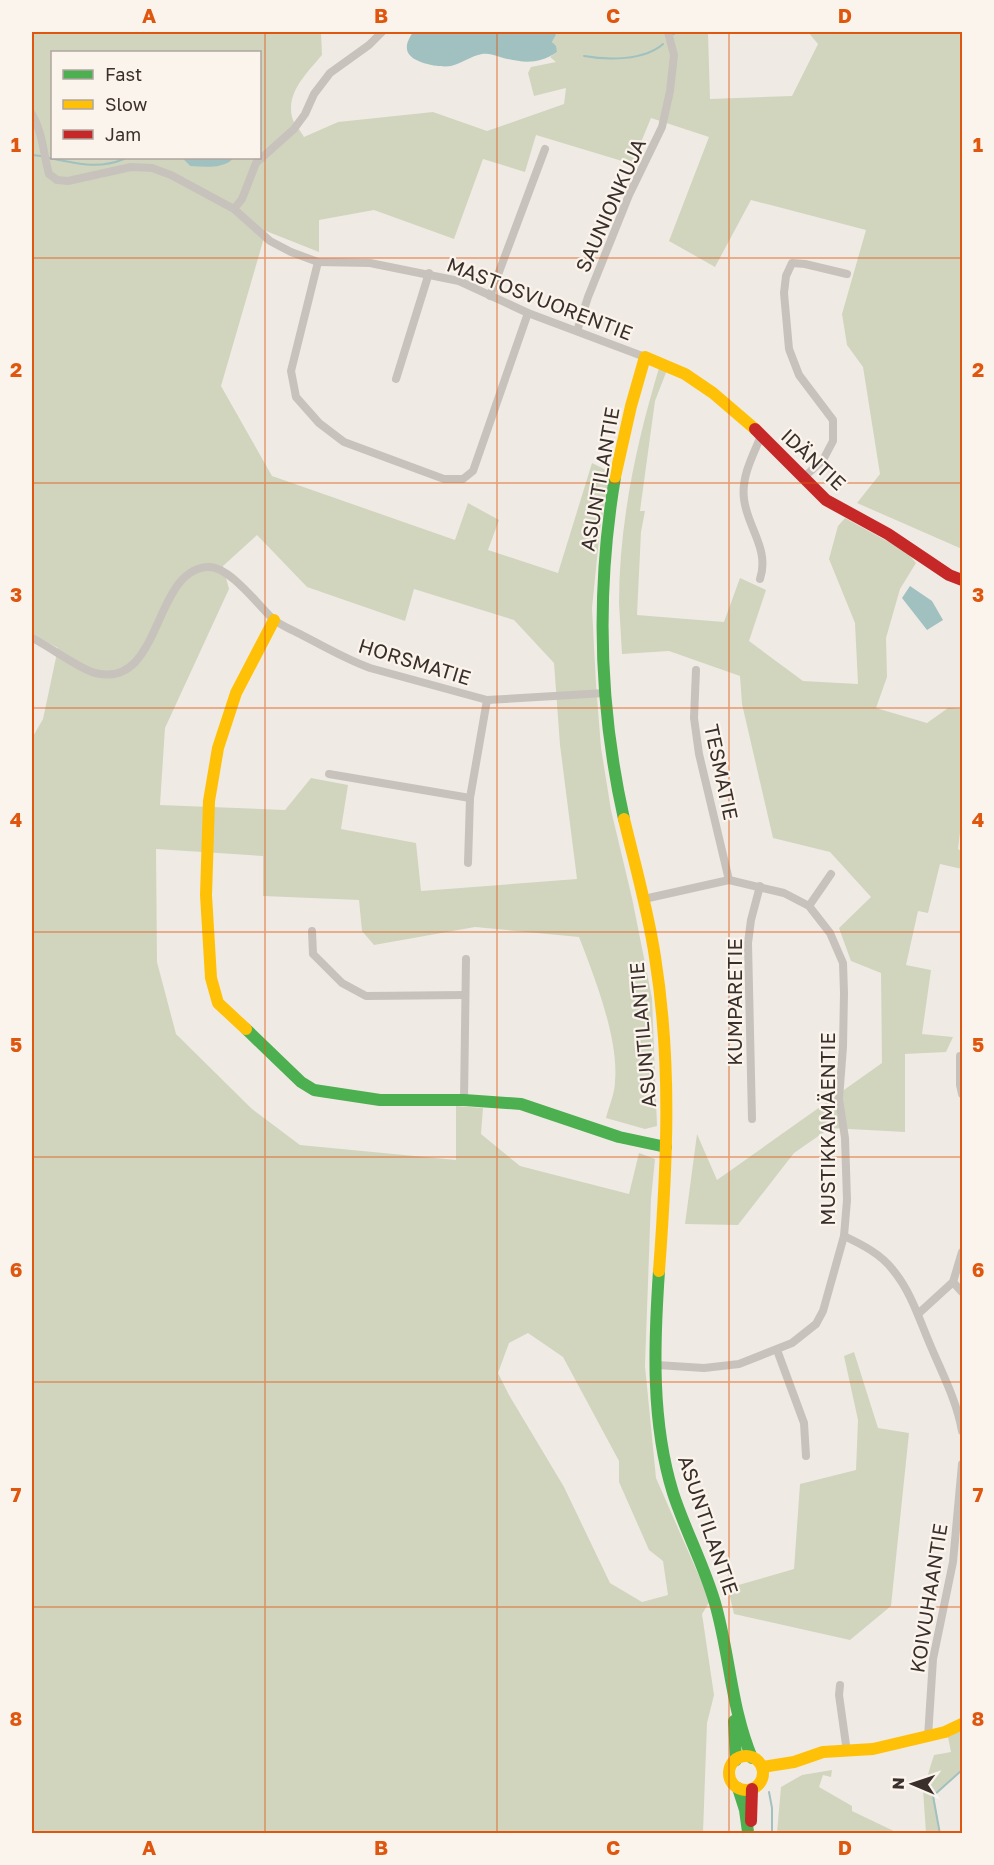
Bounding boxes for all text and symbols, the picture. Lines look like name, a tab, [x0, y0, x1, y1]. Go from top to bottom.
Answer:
text: A	[142, 3, 156, 27]
text: B	[374, 3, 388, 27]
text: C	[606, 3, 620, 27]
text: D	[838, 3, 852, 27]
legend	[51, 51, 261, 159]
text: Fast	[105, 63, 142, 85]
text: Slow	[105, 93, 148, 115]
text: Jam	[105, 123, 141, 145]
text: 1	[11, 132, 21, 156]
text: 1	[973, 132, 983, 156]
street label: SAUNIONKUJA	[570, 134, 650, 276]
street label: MASTOSVUORENTIE	[444, 252, 636, 344]
text: 2	[10, 357, 22, 381]
text: 2	[972, 357, 984, 381]
street label: ASUNTILANTIE	[575, 405, 623, 553]
street label: IDÄNTIE	[777, 423, 851, 495]
text: 3	[10, 582, 22, 606]
text: 3	[972, 582, 984, 606]
street label: HORSMATIE	[356, 633, 474, 689]
street label: TESMATIE	[700, 722, 744, 822]
text: 4	[10, 807, 22, 831]
text: 4	[972, 807, 984, 831]
street label: KUMPARETIE	[722, 938, 746, 1066]
street label: ASUNTILANTIE	[624, 961, 660, 1109]
text: 5	[10, 1032, 22, 1056]
street label: MUSTIKKAMÄENTIE	[815, 1032, 839, 1226]
text: 5	[972, 1032, 984, 1056]
text: 6	[10, 1257, 22, 1281]
text: 6	[972, 1257, 984, 1281]
street label: ASUNTILANTIE	[674, 1452, 744, 1598]
text: 7	[11, 1482, 22, 1506]
text: 7	[973, 1482, 984, 1506]
street label: KOIVUHAANTIE	[904, 1522, 952, 1674]
text: 8	[10, 1706, 22, 1730]
text: 8	[972, 1706, 984, 1730]
north arrow	[883, 1754, 943, 1814]
text: N	[888, 1777, 908, 1790]
text: A	[142, 1835, 156, 1859]
text: B	[374, 1835, 388, 1859]
text: C	[606, 1835, 620, 1859]
text: D	[838, 1835, 852, 1859]

